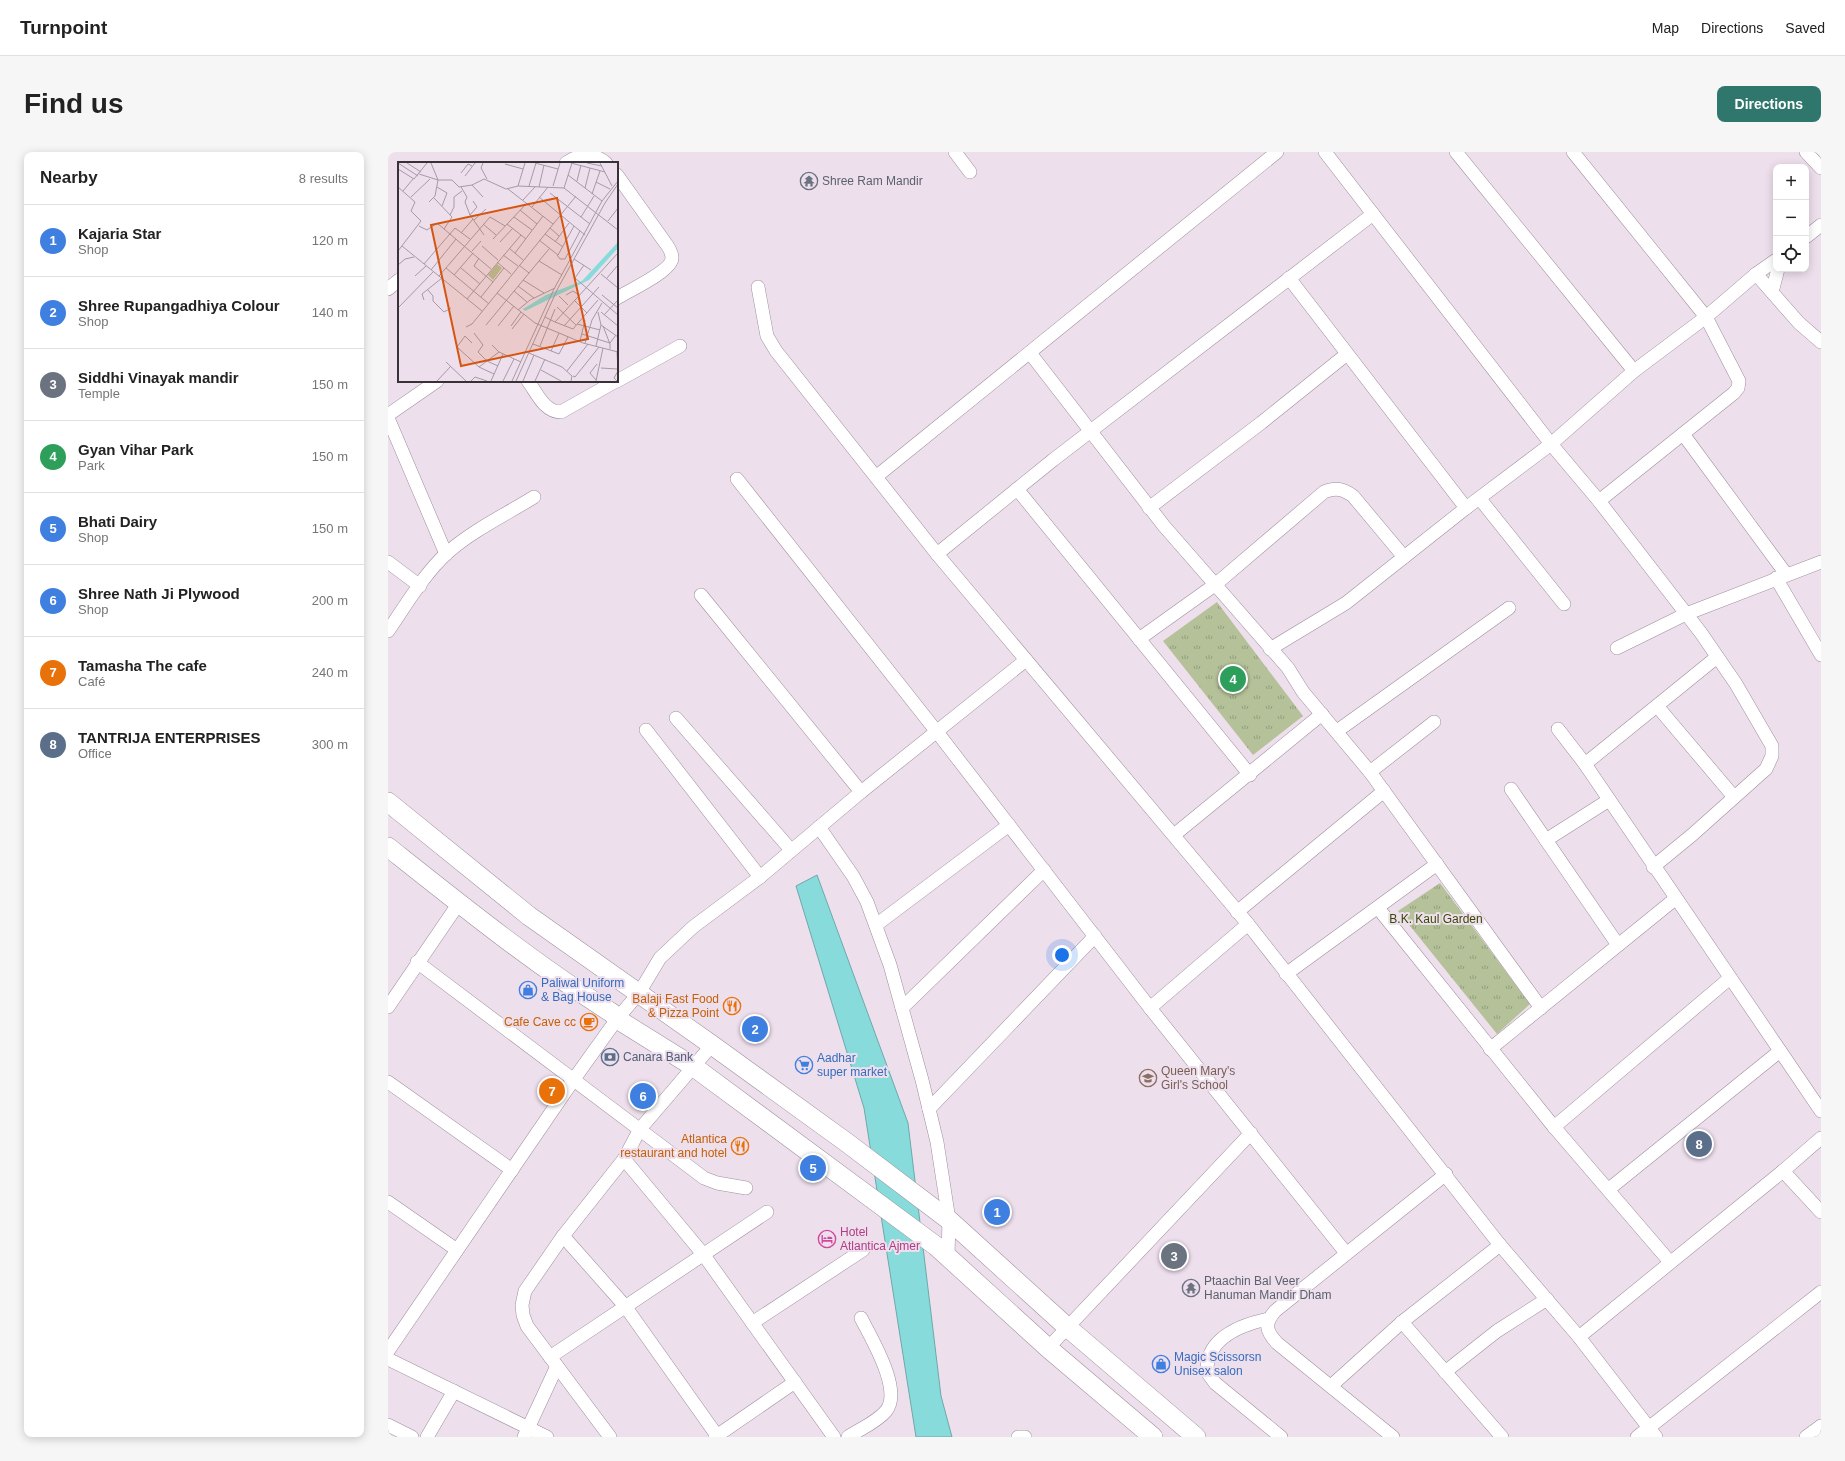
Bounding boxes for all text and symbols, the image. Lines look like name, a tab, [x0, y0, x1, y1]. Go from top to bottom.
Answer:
text: Turnpoint	[20, 17, 107, 38]
text: Map	[1652, 20, 1679, 36]
text: Directions	[1701, 20, 1763, 36]
text: Saved	[1785, 20, 1825, 36]
button: Directions	[1717, 86, 1821, 122]
text: Find us	[24, 88, 124, 119]
inset map	[398, 162, 618, 382]
map controls	[1773, 164, 1809, 272]
button: +	[1773, 164, 1809, 200]
text: Nearby	[40, 168, 98, 187]
text: 8 results	[299, 171, 348, 186]
temple icon: Shree Ram Mandir	[799, 171, 819, 191]
place label: Shree Ram Mandir	[822, 174, 923, 188]
button: −	[1773, 200, 1809, 236]
text: Kajaria Star	[78, 225, 161, 242]
text: 1	[49, 233, 57, 248]
text: 120 m	[312, 233, 348, 248]
button: locate	[1773, 236, 1809, 272]
text: Shop	[78, 242, 108, 257]
text: Shree Rupangadhiya Colour	[78, 297, 280, 314]
text: 2	[49, 305, 57, 320]
text: 140 m	[312, 305, 348, 320]
text: Shop	[78, 314, 108, 329]
text: Siddhi Vinayak mandir	[78, 369, 239, 386]
text: 3	[49, 377, 57, 392]
text: 150 m	[312, 377, 348, 392]
text: Temple	[78, 386, 120, 401]
text: Gyan Vihar Park	[78, 441, 194, 458]
text: 4	[49, 449, 57, 464]
text: 150 m	[312, 449, 348, 464]
text: Park	[78, 458, 105, 473]
text: Bhati Dairy	[78, 513, 157, 530]
text: 5	[49, 521, 57, 536]
text: 150 m	[312, 521, 348, 536]
text: Shop	[78, 530, 108, 545]
text: Shree Nath Ji Plywood	[78, 585, 240, 602]
text: 6	[49, 593, 57, 608]
text: 200 m	[312, 593, 348, 608]
text: Shop	[78, 602, 108, 617]
text: Tamasha The cafe	[78, 657, 207, 674]
pin: 4	[1220, 664, 1246, 694]
text: 7	[49, 665, 57, 680]
text: 240 m	[312, 665, 348, 680]
text: Café	[78, 674, 105, 689]
text: TANTRIJA ENTERPRISES	[78, 729, 261, 746]
text: 8	[49, 737, 57, 752]
text: 300 m	[312, 737, 348, 752]
text: Office	[78, 746, 112, 761]
park label: B.K. Kaul Garden	[1389, 912, 1483, 926]
your location	[1052, 945, 1072, 965]
place label: Paliwal Uniform & Bag House	[541, 976, 624, 1004]
shop icon: Paliwal Uniform & Bag House	[518, 980, 538, 1000]
place label: Balaji Fast Food & Pizza Point	[632, 992, 720, 1020]
restaurant icon: Balaji Fast Food & Pizza Point	[722, 996, 742, 1016]
cafe icon: Cafe Cave cc	[579, 1012, 599, 1032]
pin: 2	[742, 1014, 768, 1044]
place label: Cafe Cave cc	[504, 1015, 576, 1029]
bank icon: Canara Bank	[600, 1047, 620, 1067]
place label: Canara Bank	[623, 1050, 694, 1064]
place label: Aadhar super market	[817, 1051, 888, 1079]
supermarket icon: Aadhar super market	[794, 1055, 814, 1075]
place label: Queen Mary's Girl's School	[1161, 1064, 1235, 1092]
school or university icon: Queen Mary's Girl's School	[1138, 1068, 1158, 1088]
pin: 7	[539, 1076, 565, 1106]
pin: 6	[630, 1081, 656, 1111]
pin: 8	[1686, 1129, 1712, 1159]
place label: Atlantica restaurant and hotel	[620, 1132, 727, 1160]
restaurant icon: Atlantica restaurant and hotel	[730, 1136, 750, 1156]
pin: 5	[800, 1153, 826, 1183]
pin: 1	[984, 1197, 1010, 1227]
place label: Hotel Atlantica Ajmer	[840, 1225, 920, 1253]
hotel icon: Hotel Atlantica Ajmer	[817, 1229, 837, 1249]
pin: 3	[1161, 1241, 1187, 1271]
place label: Ptaachin Bal Veer Hanuman Mandir Dham	[1204, 1274, 1331, 1302]
temple icon: Ptaachin Bal Veer Hanuman Mandir Dham	[1181, 1278, 1201, 1298]
place label: Magic Scissorsn Unisex salon	[1174, 1350, 1261, 1378]
shop icon: Magic Scissorsn Unisex salon	[1151, 1354, 1171, 1374]

